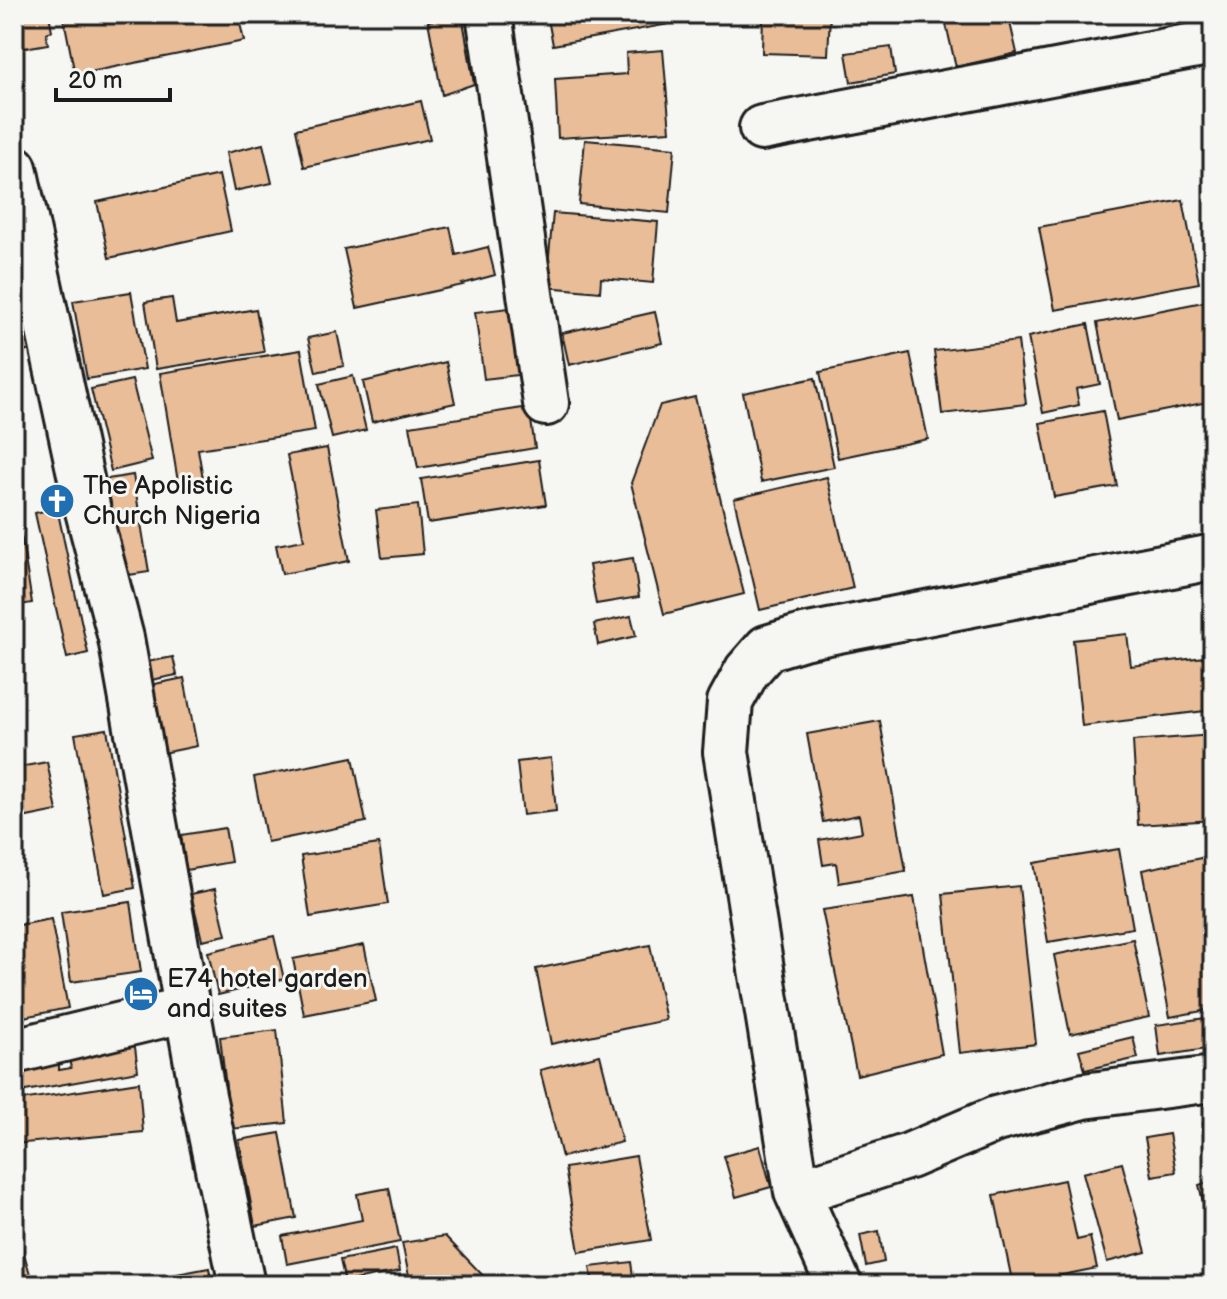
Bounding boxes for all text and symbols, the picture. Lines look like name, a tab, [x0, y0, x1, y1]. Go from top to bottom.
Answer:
scale bar	[56, 52, 170, 102]
text: 20 m	[68, 66, 123, 95]
place label: The Apolistic Church Nigeria	[83, 471, 261, 532]
church icon: The Apolistic Church Nigeria	[38, 482, 76, 520]
place label: E74 hotel garden and suites	[167, 964, 368, 1025]
hotel icon: E74 hotel garden and suites	[122, 975, 160, 1013]

